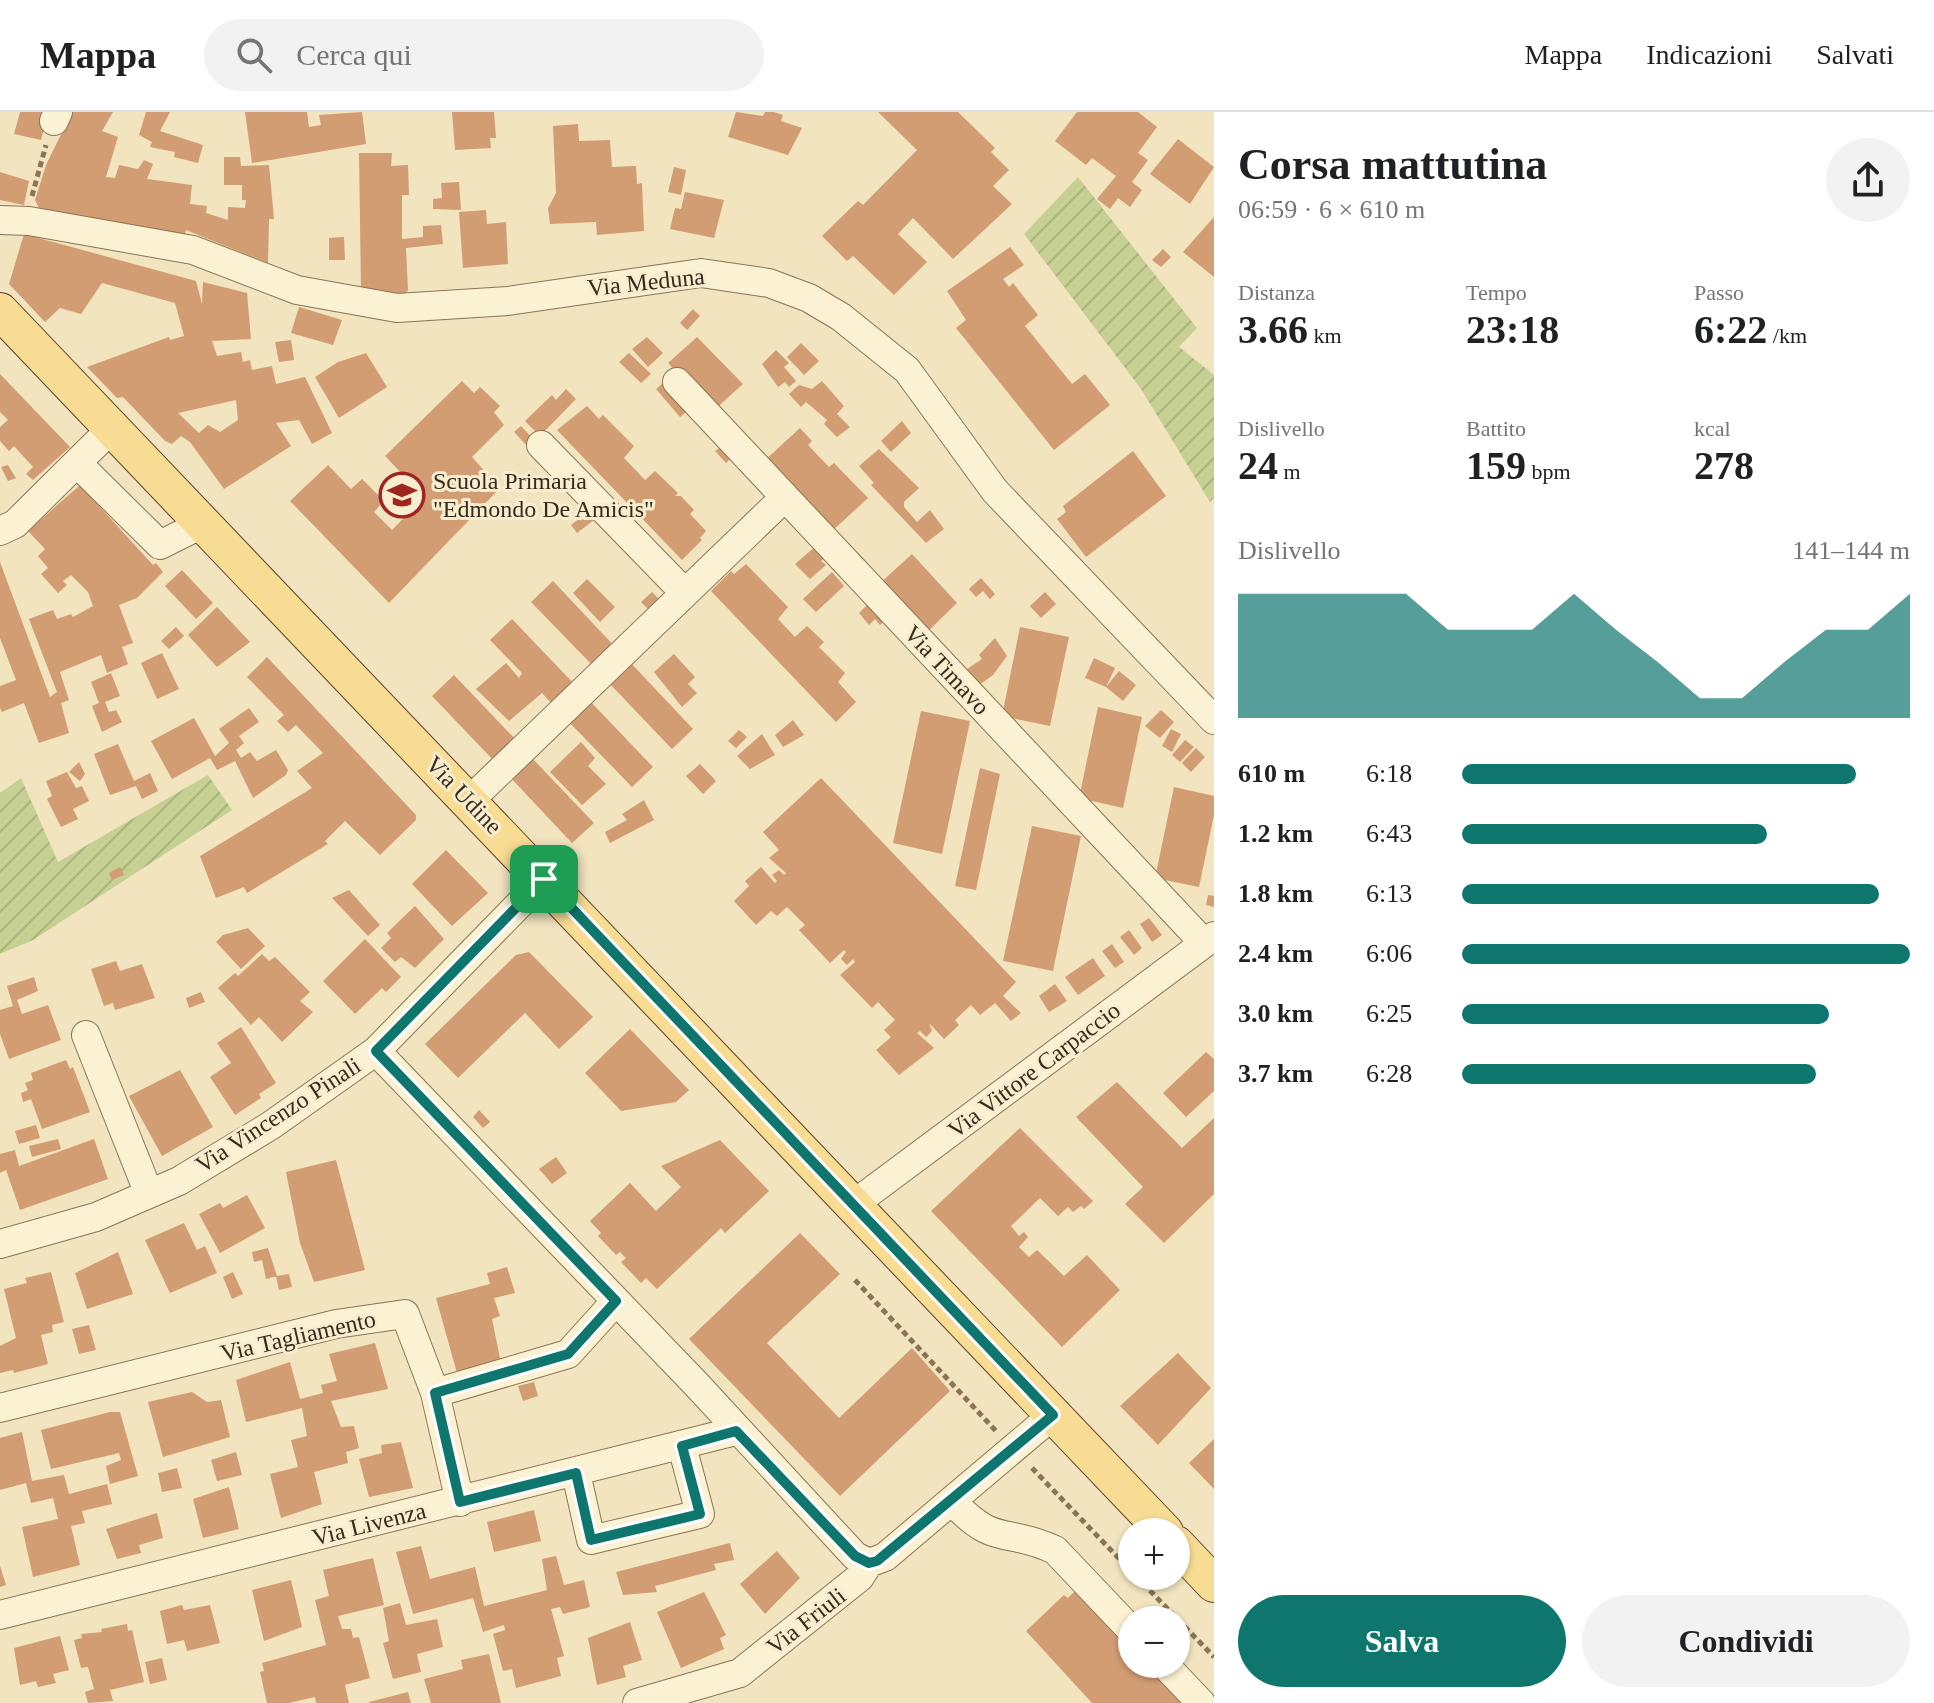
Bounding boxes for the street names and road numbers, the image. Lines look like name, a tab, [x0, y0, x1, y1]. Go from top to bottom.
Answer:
street label: Via Meduna	[586, 263, 706, 301]
street label: Via Timavo	[899, 620, 995, 720]
street label: Via Udine	[421, 751, 507, 839]
street label: Via Vittore Carpaccio	[943, 997, 1125, 1143]
street label: Via Vincenzo Pinali	[191, 1052, 366, 1178]
street label: Via Tagliamento	[218, 1306, 378, 1366]
street label: Via Livenza	[309, 1497, 429, 1551]
street label: Via Friuli	[762, 1582, 851, 1660]

